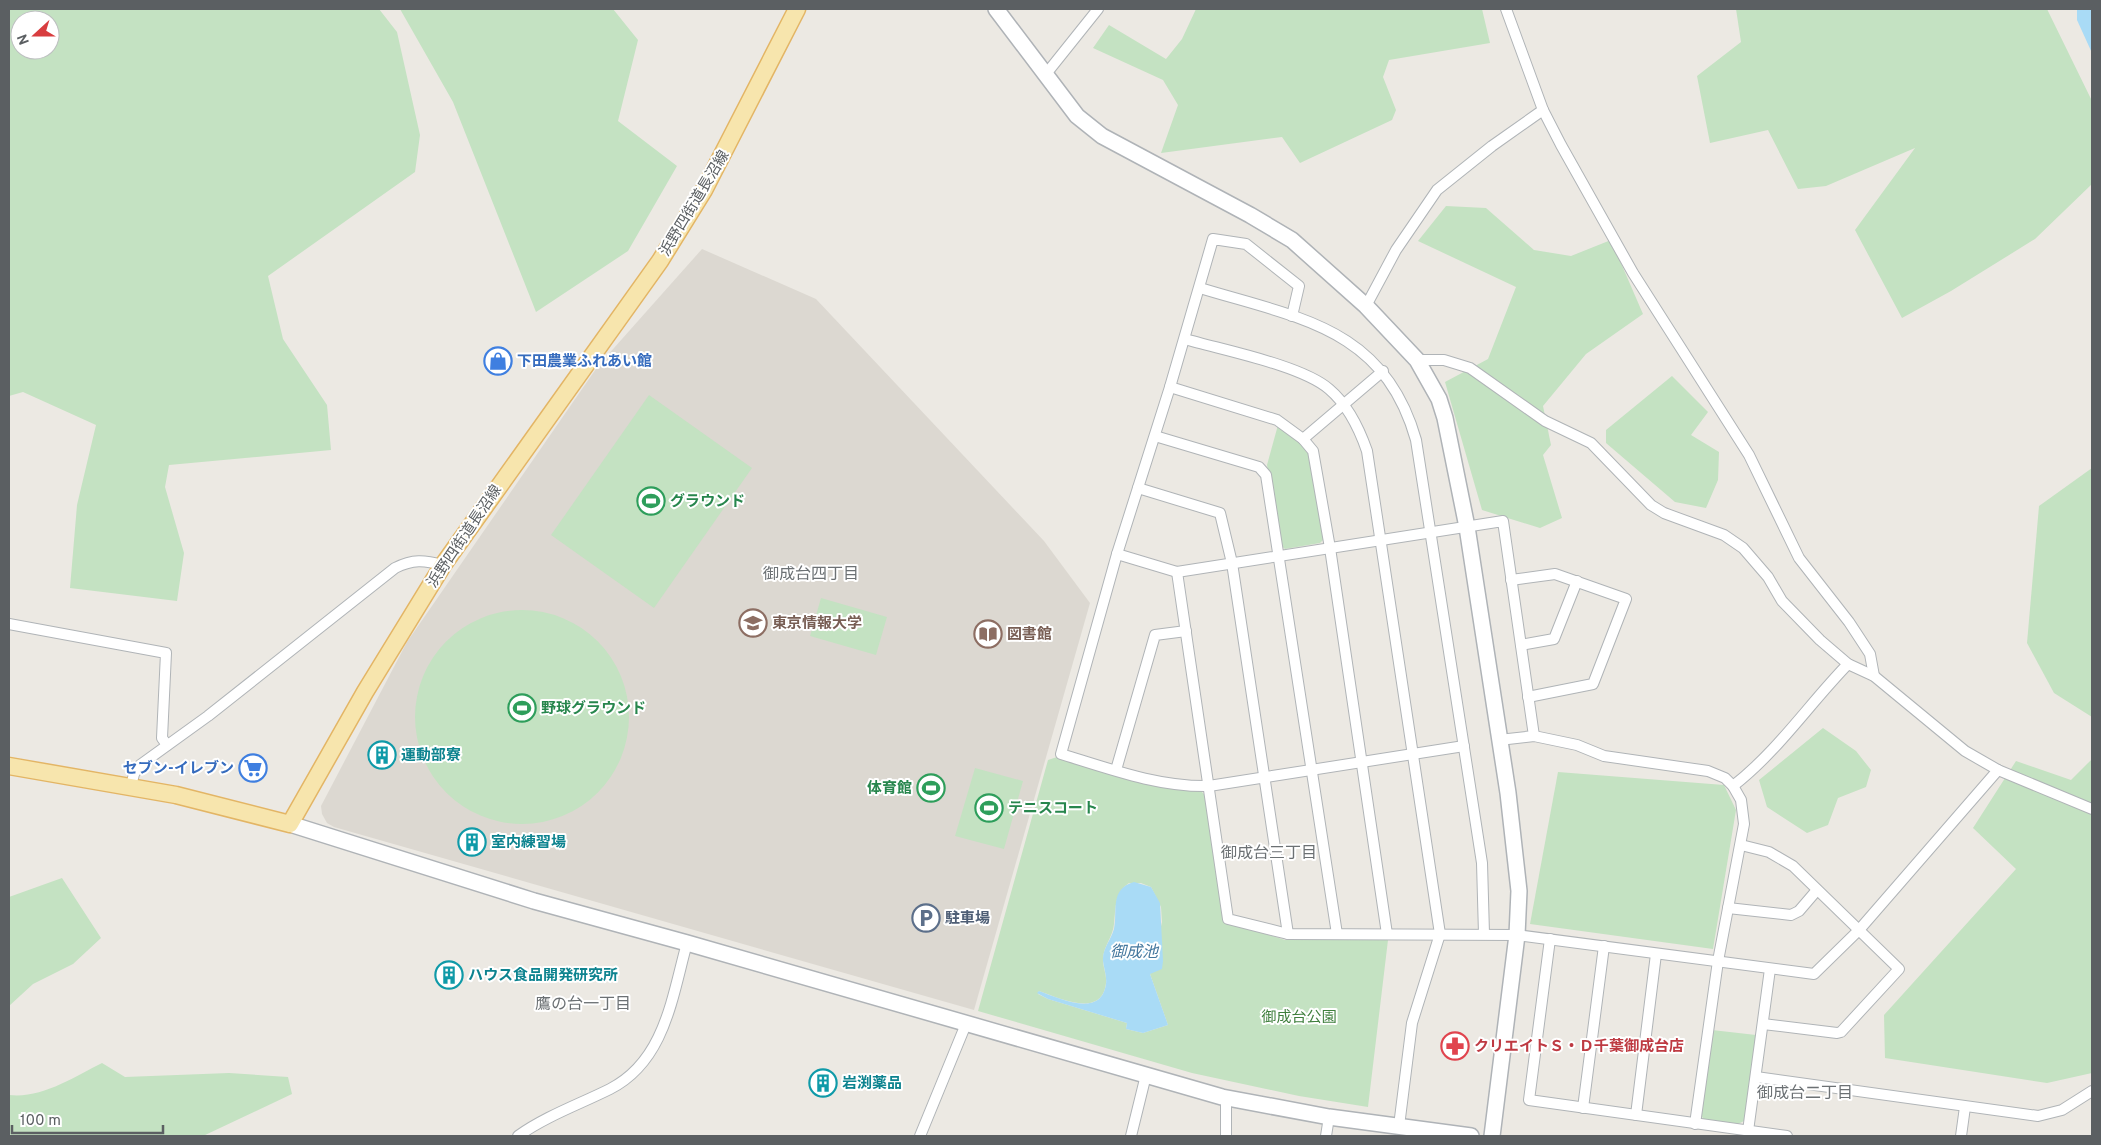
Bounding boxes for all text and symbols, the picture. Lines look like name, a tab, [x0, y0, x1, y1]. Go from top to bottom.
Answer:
north arrow	[10, 10, 60, 60]
text: N	[15, 31, 34, 47]
street label: 浜野四街道長沼線	[656, 147, 734, 260]
shop icon: 下田農業ふれあい館	[483, 346, 513, 376]
place label: 下田農業ふれあい館	[517, 353, 652, 372]
street label: 浜野四街道長沼線	[424, 482, 507, 592]
sports icon: グラウンド	[636, 486, 666, 516]
place label: グラウンド	[670, 493, 745, 512]
district label: 御成台四丁目	[763, 565, 859, 585]
school or university icon: 東京情報大学	[738, 608, 768, 638]
place label: 東京情報大学	[772, 615, 862, 634]
library icon: 図書館	[973, 619, 1003, 649]
place label: 図書館	[1007, 626, 1052, 645]
sports icon: 野球グラウンド	[507, 693, 537, 723]
place label: 野球グラウンド	[541, 700, 646, 719]
building icon: 運動部寮	[367, 740, 397, 770]
place label: 運動部寮	[401, 747, 461, 766]
supermarket icon: セブン-イレブン	[238, 753, 268, 783]
place label: セブン-イレブン	[123, 759, 234, 779]
sports icon: 体育館	[916, 773, 946, 803]
place label: 体育館	[867, 780, 912, 799]
sports icon: テニスコート	[974, 793, 1004, 823]
place label: テニスコート	[1008, 800, 1098, 819]
building icon: 室内練習場	[457, 827, 487, 857]
place label: 室内練習場	[491, 834, 566, 853]
district label: 御成台三丁目	[1221, 844, 1317, 864]
parking icon: 駐車場	[911, 903, 941, 933]
place label: 駐車場	[945, 910, 990, 929]
water label: 御成池	[1110, 943, 1160, 963]
building icon: ハウス食品開発研究所	[434, 960, 464, 990]
place label: ハウス食品開発研究所	[468, 967, 618, 986]
district label: 鷹の台一丁目	[535, 995, 631, 1015]
park label: 御成台公園	[1261, 1009, 1337, 1028]
pharmacy icon: クリエイトＳ・Ｄ千葉御成台店	[1440, 1031, 1470, 1061]
place label: クリエイトＳ・Ｄ千葉御成台店	[1474, 1037, 1684, 1057]
building icon: 岩渕薬品	[808, 1068, 838, 1098]
place label: 岩渕薬品	[842, 1074, 902, 1094]
district label: 御成台二丁目	[1757, 1084, 1853, 1104]
scale bar	[12, 1102, 164, 1134]
text: 100 m	[20, 1112, 61, 1131]

